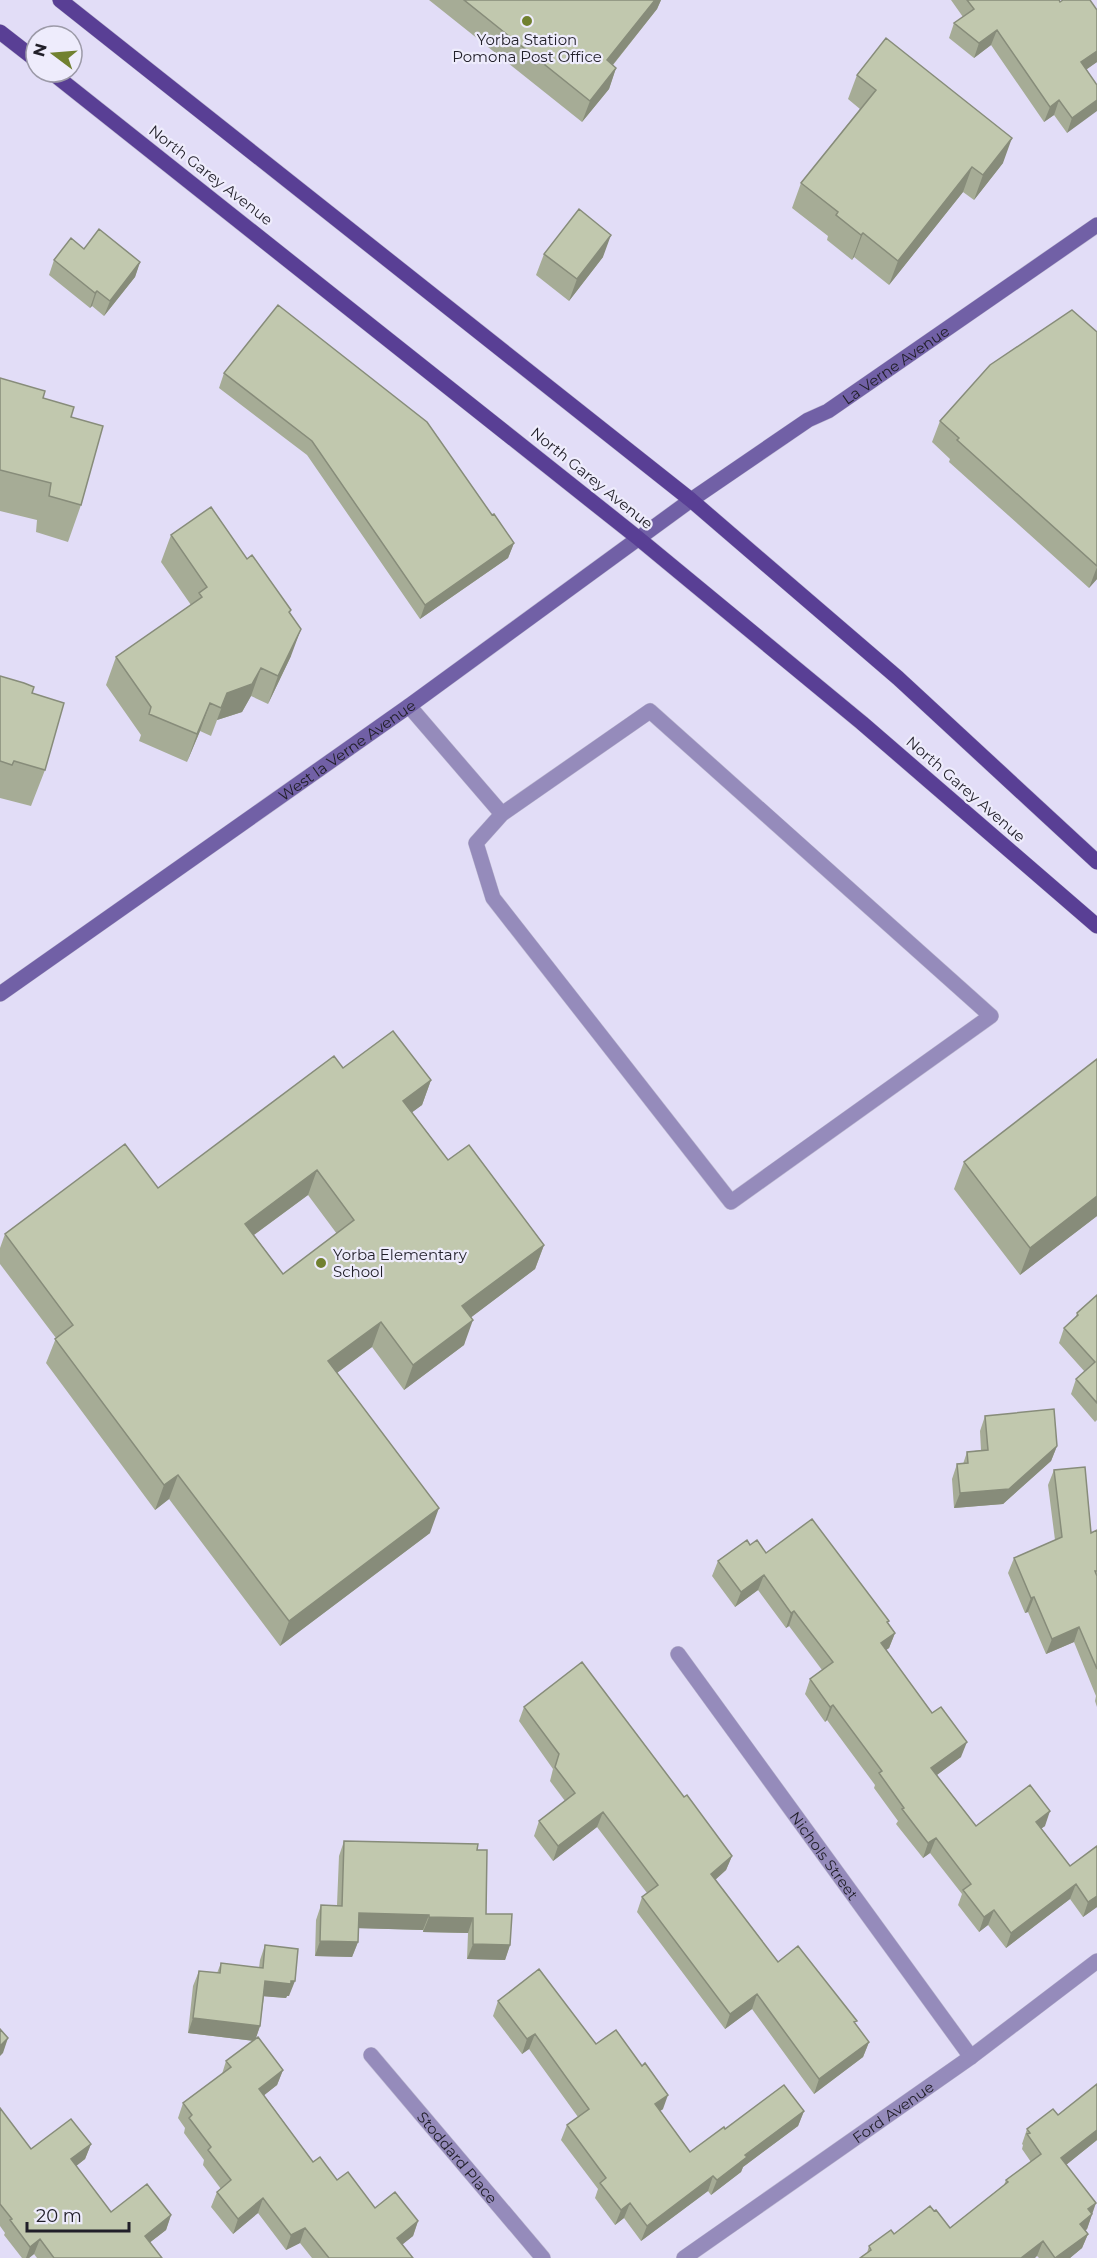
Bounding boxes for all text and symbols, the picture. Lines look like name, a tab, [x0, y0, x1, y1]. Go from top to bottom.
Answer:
marker: Yorba Station Pomona Post Office	[520, 14, 534, 28]
north arrow	[24, 24, 84, 84]
place label: Yorba Station Pomona Post Office	[452, 30, 602, 66]
text: N	[29, 41, 51, 59]
street label: North Garey Avenue	[145, 121, 277, 229]
street label: La Verne Avenue	[838, 321, 953, 408]
street label: North Garey Avenue	[527, 423, 657, 533]
street label: West la Verne Avenue	[274, 695, 419, 805]
street label: North Garey Avenue	[902, 732, 1030, 846]
place label: Yorba Elementary School	[333, 1245, 468, 1281]
marker: Yorba Elementary School	[314, 1256, 328, 1270]
street label: Nichols Street	[786, 1807, 863, 1903]
street label: Ford Avenue	[848, 2077, 937, 2147]
street label: Stoddard Place	[413, 2107, 502, 2207]
scale bar	[27, 2195, 129, 2233]
text: 20 m	[36, 2205, 82, 2227]

